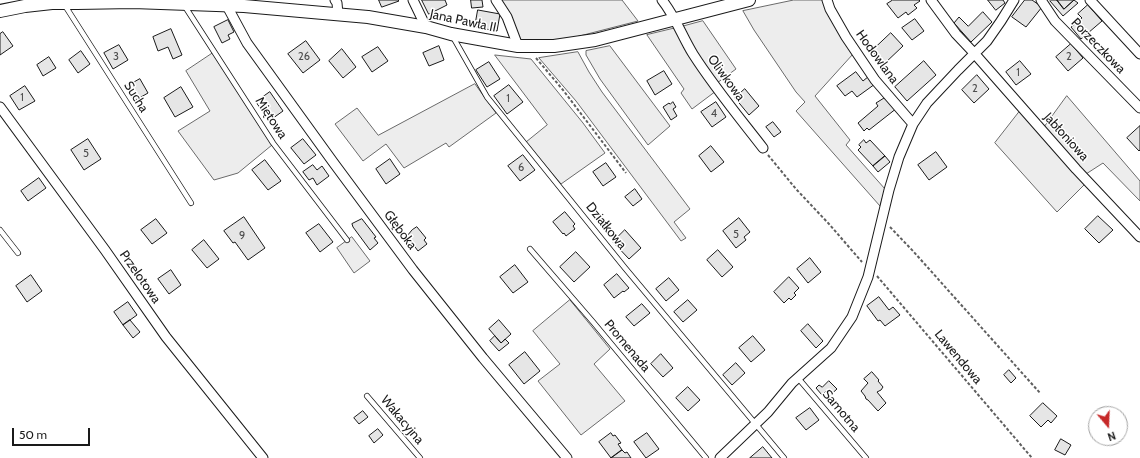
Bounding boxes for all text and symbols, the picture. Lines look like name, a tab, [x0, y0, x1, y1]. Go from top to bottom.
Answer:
street label: Jana Pawła II	[428, 6, 498, 36]
street label: Porzeczkowa	[1068, 15, 1128, 77]
street label: Hodowlana	[852, 27, 902, 87]
house number: 3	[113, 50, 119, 64]
house number: 26	[298, 50, 310, 64]
house number: 2	[1066, 50, 1072, 64]
street label: Oliwkowa	[704, 52, 748, 104]
house number: 1	[1016, 66, 1020, 80]
street label: Sucha	[121, 79, 151, 115]
house number: 2	[972, 82, 978, 96]
house number: 1	[20, 91, 24, 105]
house number: 1	[506, 92, 510, 106]
street label: Miętowa	[252, 94, 290, 142]
house number: 4	[711, 107, 717, 121]
street label: Jabłoniowa	[1040, 110, 1092, 164]
house number: 5	[83, 147, 89, 161]
house number: 6	[518, 161, 524, 175]
street label: Działkowa	[582, 199, 630, 253]
street label: Głęboka	[380, 207, 420, 253]
house number: 5	[733, 228, 739, 242]
house number: 9	[239, 229, 245, 243]
street label: Przelotowa	[116, 247, 164, 307]
street label: Promenada	[601, 317, 653, 375]
street label: Lawendowa	[931, 327, 985, 387]
street label: Samotna	[819, 387, 863, 435]
street label: Wakacyjna	[377, 392, 427, 448]
north arrow	[1088, 406, 1128, 446]
scale bar	[14, 420, 92, 446]
text: 50 m	[19, 427, 47, 442]
text: N	[1106, 429, 1118, 444]

